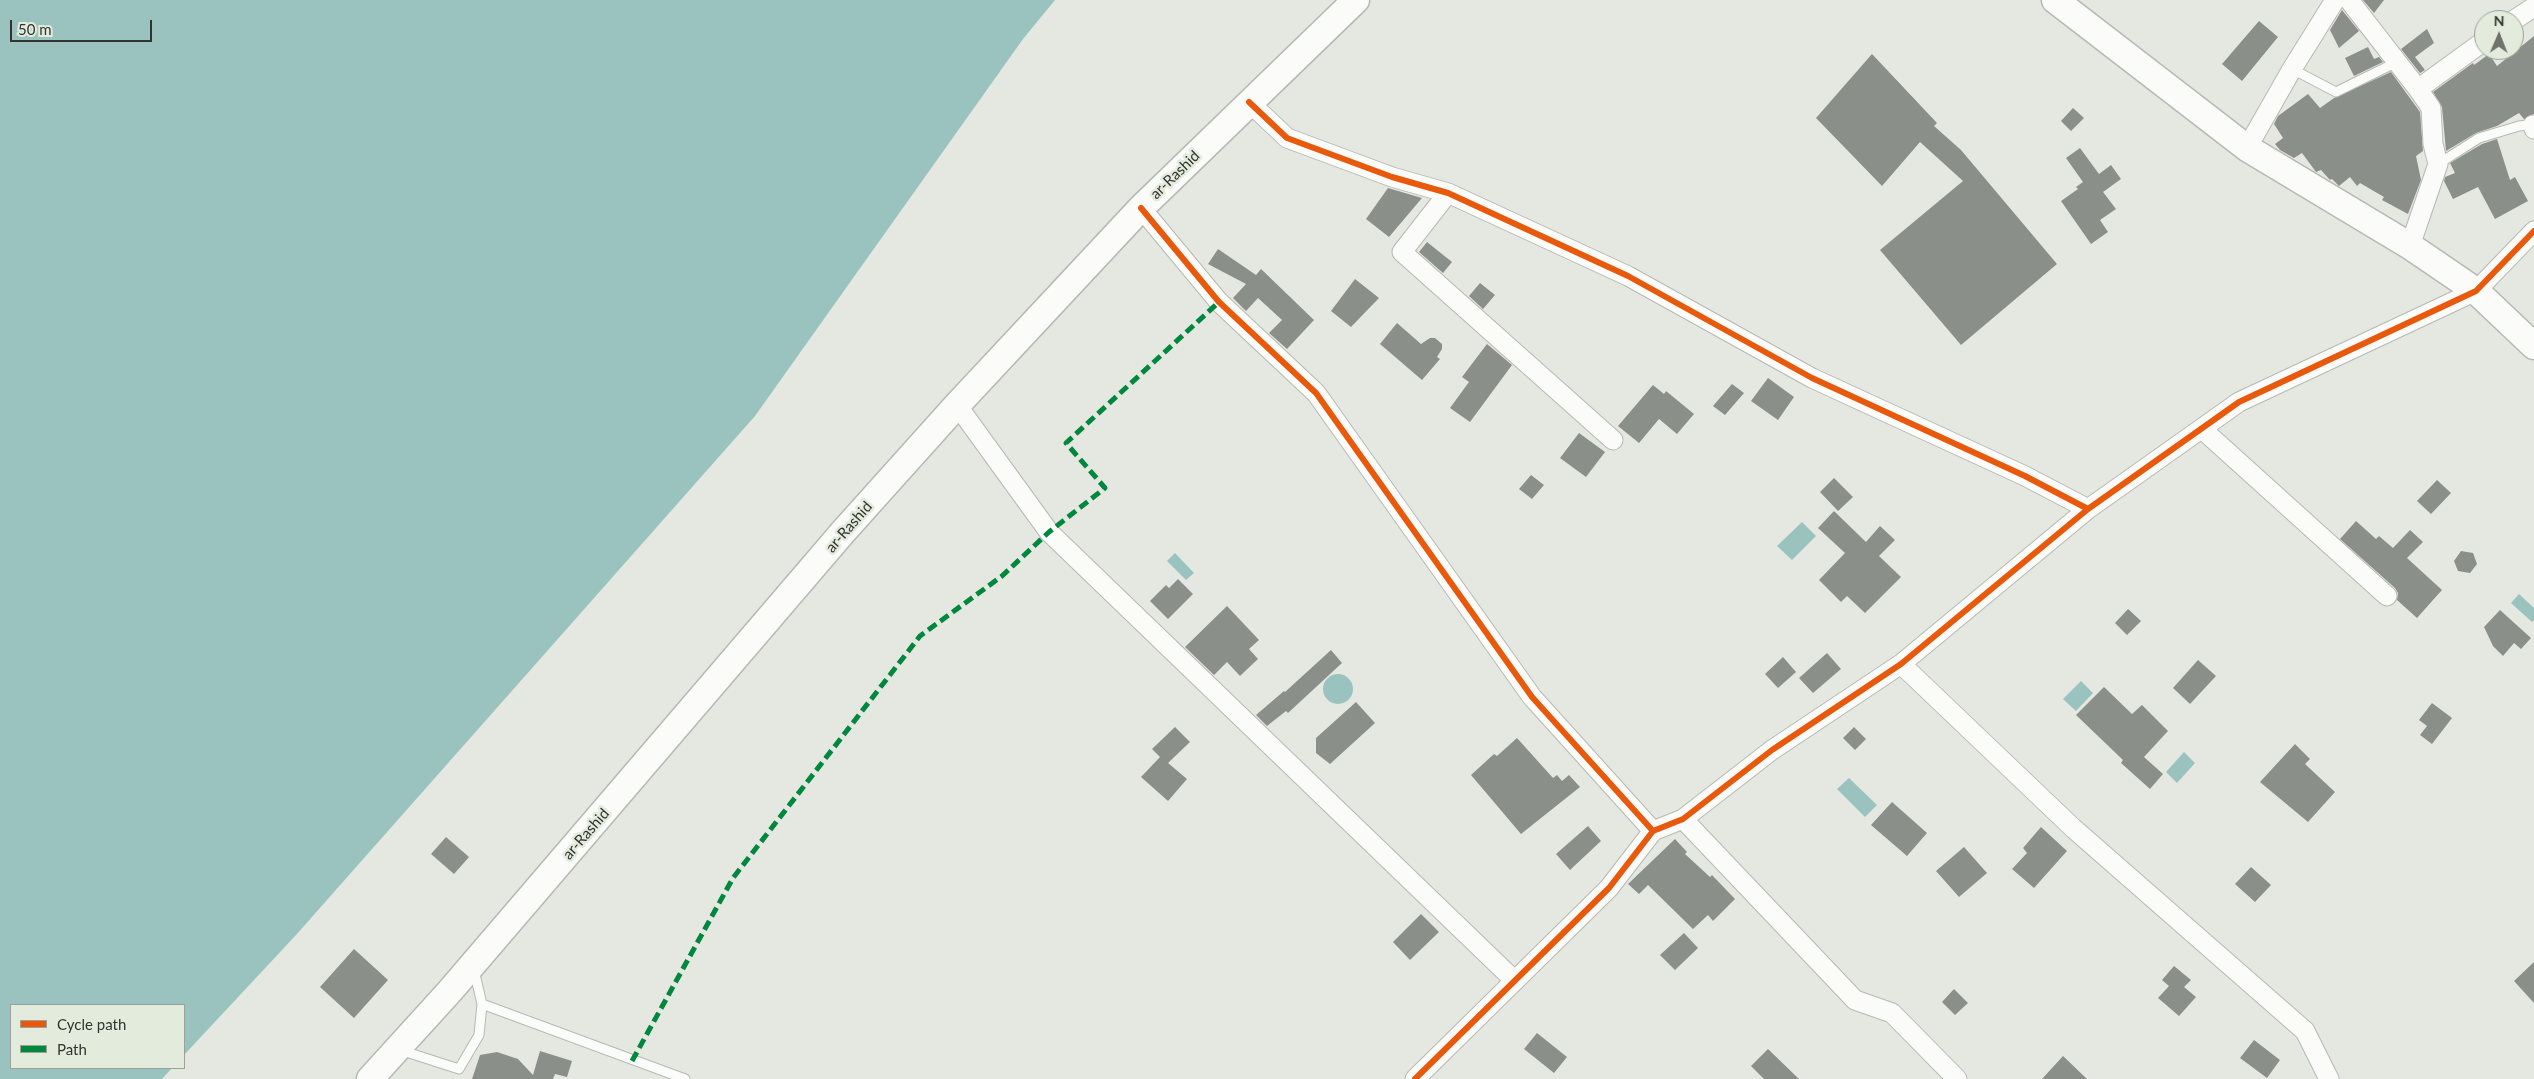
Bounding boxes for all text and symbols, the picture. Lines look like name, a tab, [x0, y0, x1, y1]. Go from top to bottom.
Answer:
scale bar	[12, 10, 155, 42]
north arrow	[2474, 10, 2524, 60]
text: N	[2494, 12, 2505, 29]
text: 50 m	[18, 20, 52, 38]
street label: ar-Rashid	[1147, 147, 1203, 203]
street label: ar-Rashid	[822, 498, 876, 556]
street label: ar-Rashid	[559, 805, 613, 863]
legend	[10, 1004, 185, 1069]
text: Cycle path	[57, 1015, 126, 1033]
text: Path	[57, 1040, 87, 1058]

